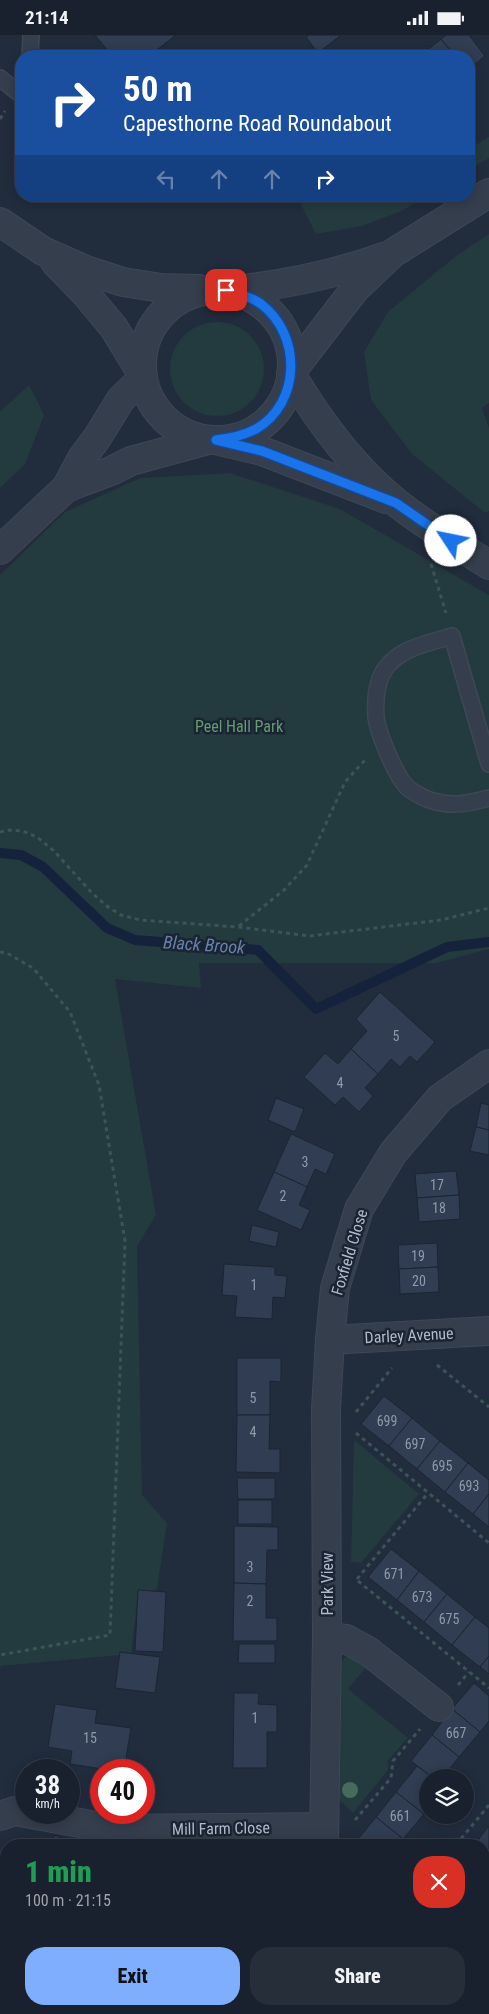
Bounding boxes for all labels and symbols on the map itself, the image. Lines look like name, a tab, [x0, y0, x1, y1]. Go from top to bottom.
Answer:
pin	[205, 269, 247, 311]
position arrow	[424, 514, 476, 566]
park label: Peel Hall Park	[195, 717, 284, 736]
water label: Black Brook	[162, 931, 247, 958]
house number: 5	[393, 1028, 400, 1044]
house number: 4	[337, 1075, 344, 1091]
house number: 3	[302, 1154, 308, 1170]
house number: 17	[430, 1177, 444, 1193]
house number: 2	[280, 1188, 287, 1204]
house number: 18	[432, 1200, 446, 1216]
street label: Foxfield Close	[327, 1207, 372, 1297]
house number: 19	[411, 1248, 425, 1264]
house number: 20	[412, 1273, 426, 1289]
house number: 1	[251, 1277, 257, 1293]
street label: Darley Avenue	[364, 1324, 454, 1347]
house number: 5	[250, 1390, 257, 1406]
house number: 699	[377, 1413, 397, 1429]
house number: 4	[250, 1424, 257, 1440]
house number: 697	[405, 1436, 425, 1452]
house number: 695	[432, 1458, 452, 1474]
house number: 693	[459, 1478, 479, 1494]
street label: Park View	[318, 1553, 337, 1615]
house number: 3	[247, 1559, 253, 1575]
house number: 671	[384, 1566, 404, 1582]
house number: 673	[412, 1589, 432, 1605]
house number: 2	[247, 1593, 254, 1609]
house number: 675	[439, 1611, 459, 1627]
house number: 1	[252, 1710, 258, 1726]
house number: 667	[446, 1725, 466, 1741]
house number: 15	[83, 1730, 97, 1746]
speed limit sign: 40	[90, 1759, 155, 1824]
house number: 661	[390, 1808, 410, 1824]
street label: Mill Farm Close	[172, 1818, 270, 1839]

